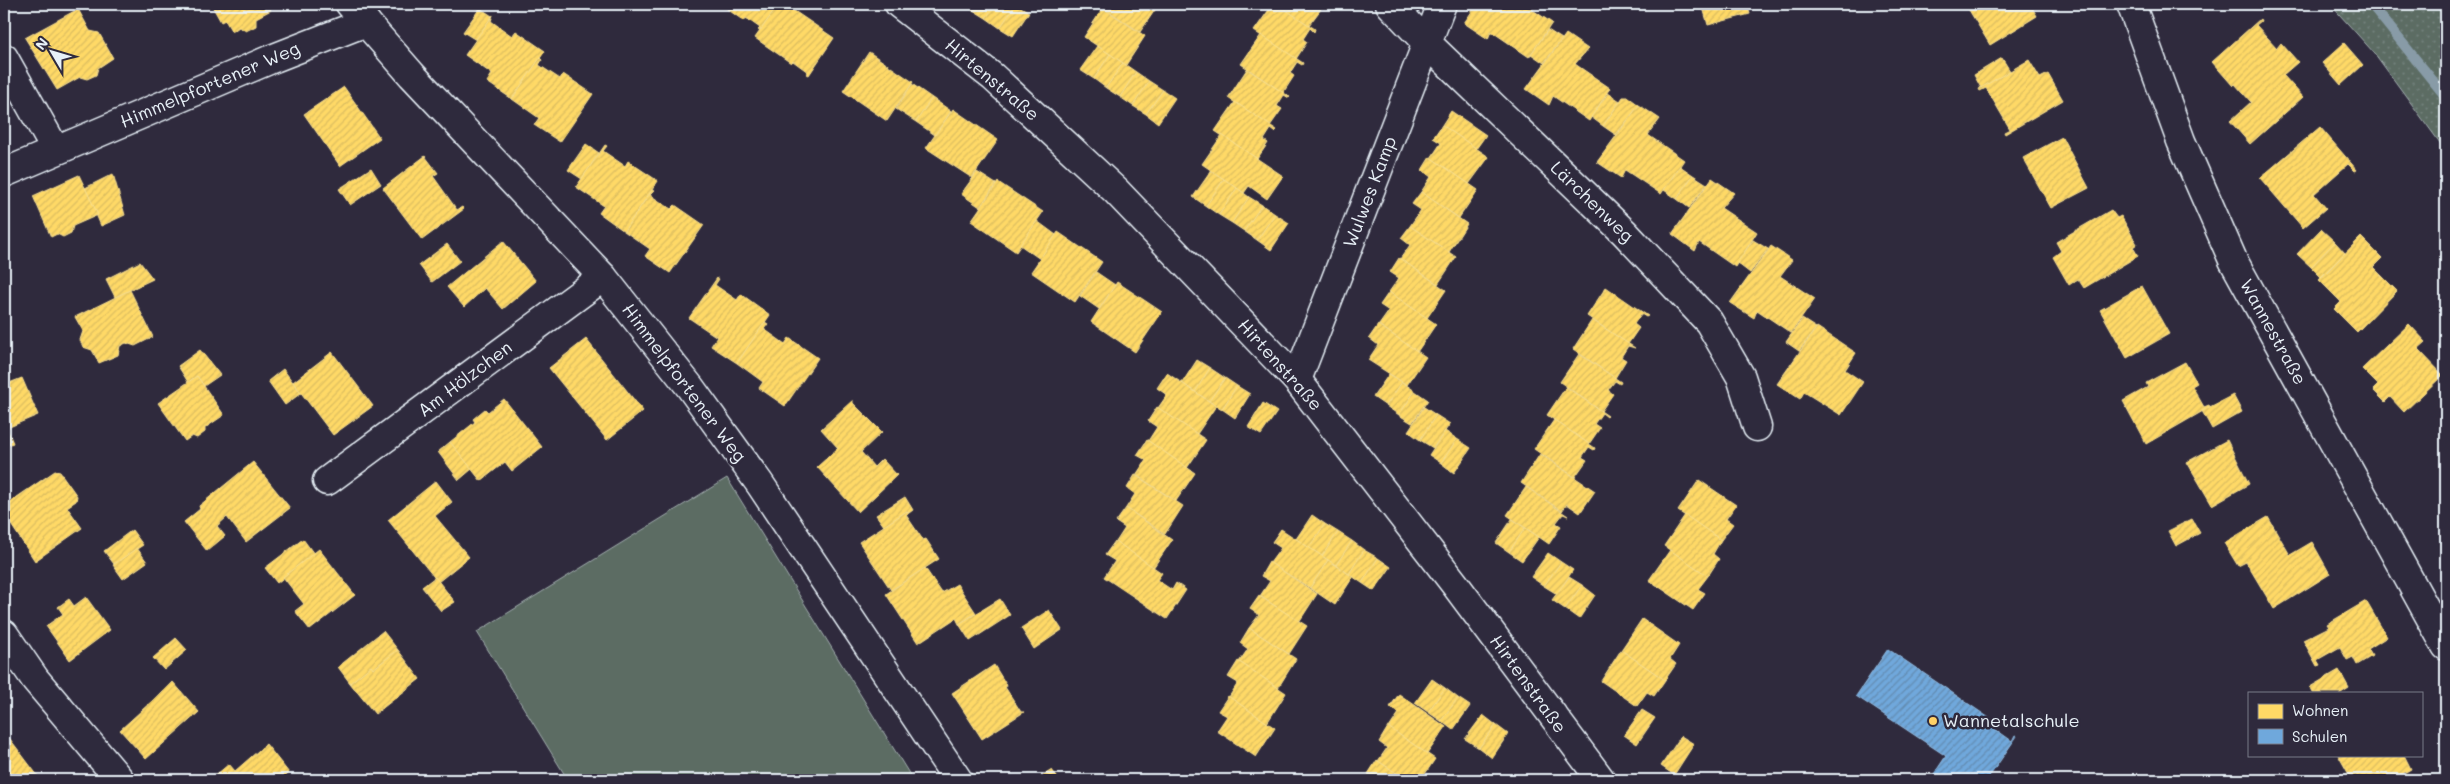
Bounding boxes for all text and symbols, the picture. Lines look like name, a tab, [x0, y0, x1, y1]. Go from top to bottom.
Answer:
north arrow	[28, 28, 78, 78]
street label: Hirtenstraße	[941, 33, 1045, 126]
text: N	[31, 34, 52, 54]
street label: Himmelpfortener Weg	[116, 35, 303, 133]
street label: Wulwes Kamp	[1337, 133, 1401, 251]
street label: Lärchenweg	[1546, 155, 1640, 247]
street label: Wannestraße	[2235, 274, 2313, 389]
street label: Himmelpfortener Weg	[617, 298, 752, 467]
street label: Hirtenstraße	[1233, 313, 1328, 415]
street label: Am Hölzchen	[412, 335, 517, 422]
street label: Hirtenstraße	[1485, 629, 1573, 737]
legend	[2248, 692, 2422, 756]
text: Wohnen	[2292, 700, 2348, 720]
place label: Wannetalschule	[1943, 708, 2080, 732]
marker: Wannetalschule	[1927, 715, 1939, 727]
text: Schulen	[2292, 726, 2347, 746]

